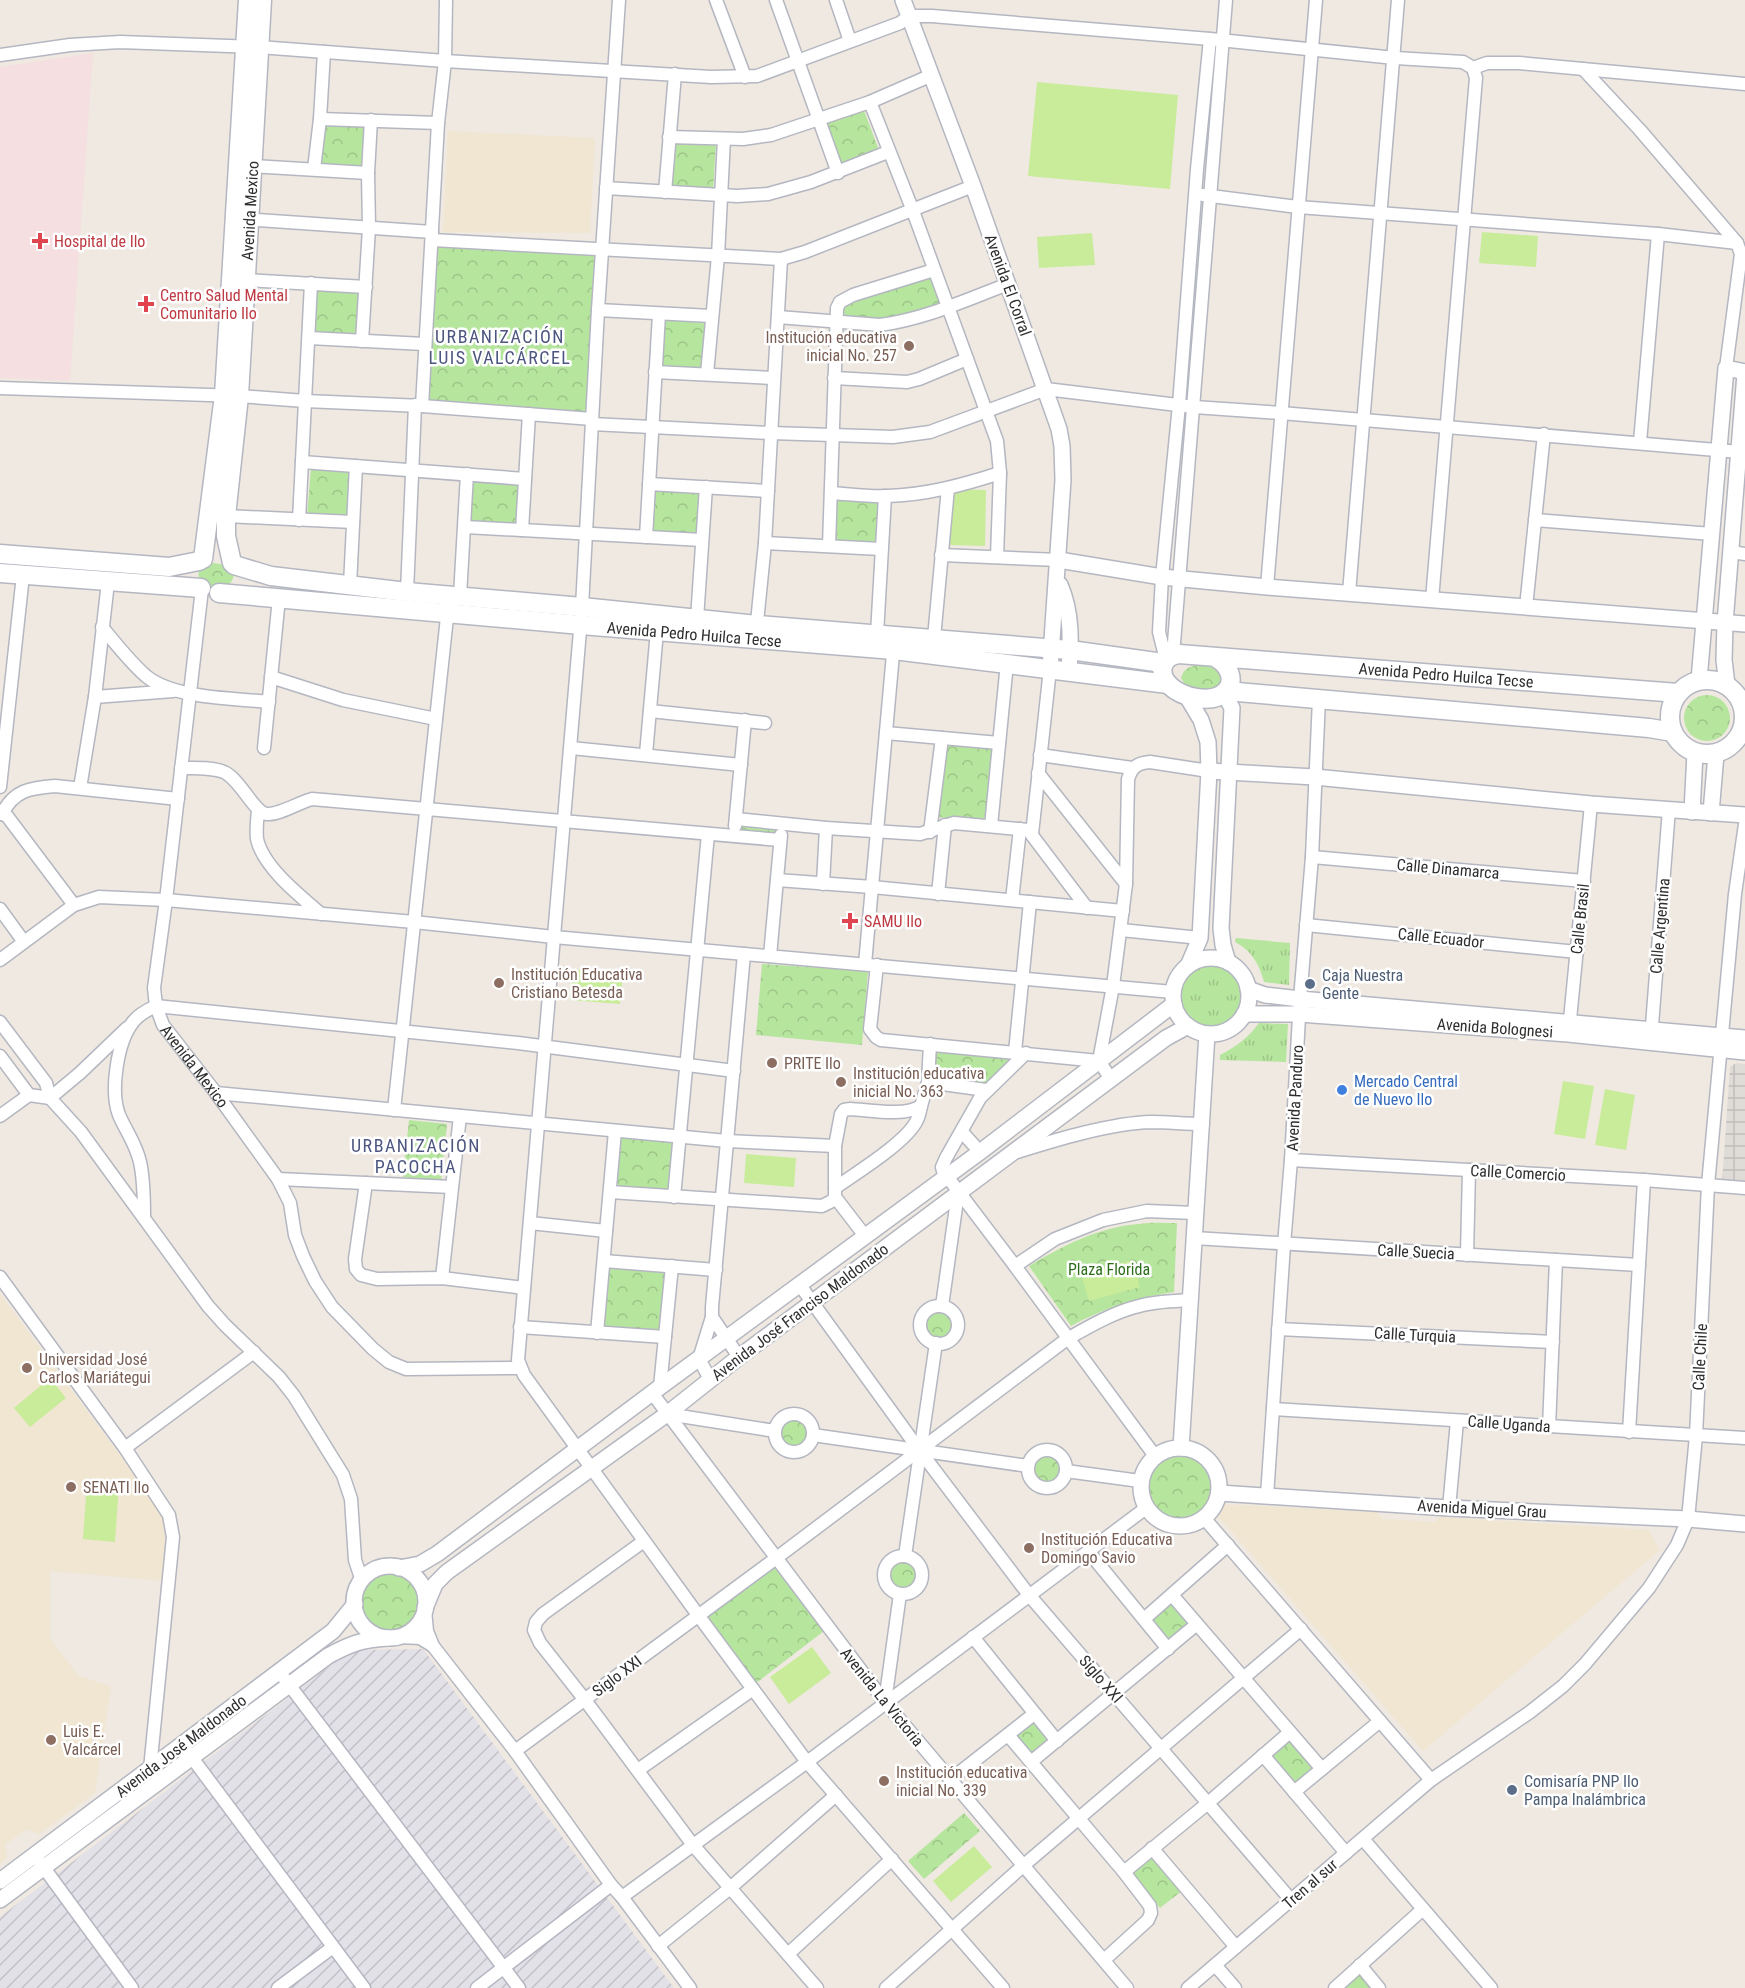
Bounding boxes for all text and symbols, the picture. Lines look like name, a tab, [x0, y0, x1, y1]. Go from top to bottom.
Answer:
street label: Avenida Mexico	[237, 160, 262, 261]
street label: Avenida El Corral	[981, 231, 1035, 339]
marker: Hospital de Ilo	[31, 232, 49, 250]
place label: Hospital de Ilo	[54, 232, 145, 251]
place label: Centro Salud Mental Comunitario Ilo	[160, 286, 288, 323]
marker: Centro Salud Mental Comunitario Ilo	[137, 295, 155, 313]
district label: URBANIZACIÓN LUIS VALCÁRCEL	[429, 326, 571, 368]
place label: Institución educativa inicial No. 257	[766, 328, 897, 365]
marker: Institución educativa inicial No. 257	[902, 339, 916, 353]
street label: Avenida Pedro Huilca Tecse	[606, 618, 782, 650]
street label: Avenida Pedro Huilca Tecse	[1358, 659, 1534, 691]
street label: Calle Dinamarca	[1396, 855, 1500, 883]
street label: Calle Argentina	[1646, 877, 1674, 975]
street label: Calle Brasil	[1567, 883, 1593, 955]
marker: SAMU Ilo	[841, 912, 859, 930]
place label: SAMU Ilo	[864, 912, 922, 931]
street label: Calle Ecuador	[1397, 924, 1485, 952]
place label: Institución Educativa Cristiano Betesda	[511, 965, 643, 1002]
place label: Caja Nuestra Gente	[1322, 966, 1403, 1003]
marker: Institución Educativa Cristiano Betesda	[492, 976, 506, 990]
marker: Caja Nuestra Gente	[1303, 977, 1317, 991]
street label: Avenida Bolognesi	[1436, 1014, 1554, 1042]
street label: Avenida Mexico	[157, 1021, 233, 1111]
street label: Avenida Panduro	[1283, 1044, 1307, 1152]
place label: PRITE Ilo	[784, 1054, 841, 1073]
marker: PRITE Ilo	[765, 1056, 779, 1070]
place label: Institución educativa inicial No. 363	[853, 1064, 984, 1101]
place label: Mercado Central de Nuevo Ilo	[1354, 1072, 1458, 1109]
marker: Institución educativa inicial No. 363	[834, 1075, 848, 1089]
marker: Mercado Central de Nuevo Ilo	[1335, 1083, 1349, 1097]
district label: URBANIZACIÓN PACOCHA	[351, 1135, 481, 1177]
street label: Calle Comercio	[1470, 1161, 1566, 1185]
street label: Avenida José Franciso Maldonado	[708, 1239, 892, 1385]
street label: Calle Suecia	[1377, 1240, 1455, 1264]
park label: Plaza Florida	[1068, 1260, 1150, 1279]
street label: Calle Turquia	[1374, 1323, 1456, 1347]
street label: Calle Chile	[1689, 1323, 1711, 1391]
place label: Universidad José Carlos Mariátegui	[39, 1350, 151, 1387]
marker: Universidad José Carlos Mariátegui	[20, 1361, 34, 1375]
street label: Calle Uganda	[1467, 1412, 1551, 1436]
place label: SENATI Ilo	[83, 1478, 149, 1497]
marker: SENATI Ilo	[64, 1480, 78, 1494]
street label: Avenida Miguel Grau	[1417, 1496, 1547, 1522]
place label: Institución Educativa Domingo Savio	[1041, 1530, 1173, 1567]
marker: Institución Educativa Domingo Savio	[1022, 1541, 1036, 1555]
street label: Avenida La Victoria	[836, 1644, 928, 1750]
street label: Siglo XXI	[589, 1651, 645, 1701]
street label: Siglo XXI	[1075, 1651, 1127, 1707]
street label: Avenida José Maldonado	[112, 1691, 250, 1801]
place label: Luis E. Valcárcel	[63, 1722, 121, 1759]
marker: Luis E. Valcárcel	[44, 1733, 58, 1747]
place label: Institución educativa inicial No. 339	[896, 1763, 1027, 1800]
place label: Comisaría PNP Ilo Pampa Inalámbrica	[1524, 1772, 1646, 1809]
marker: Institución educativa inicial No. 339	[877, 1774, 891, 1788]
marker: Comisaría PNP Ilo Pampa Inalámbrica	[1505, 1783, 1519, 1797]
street label: Tren al sur	[1279, 1855, 1341, 1913]

